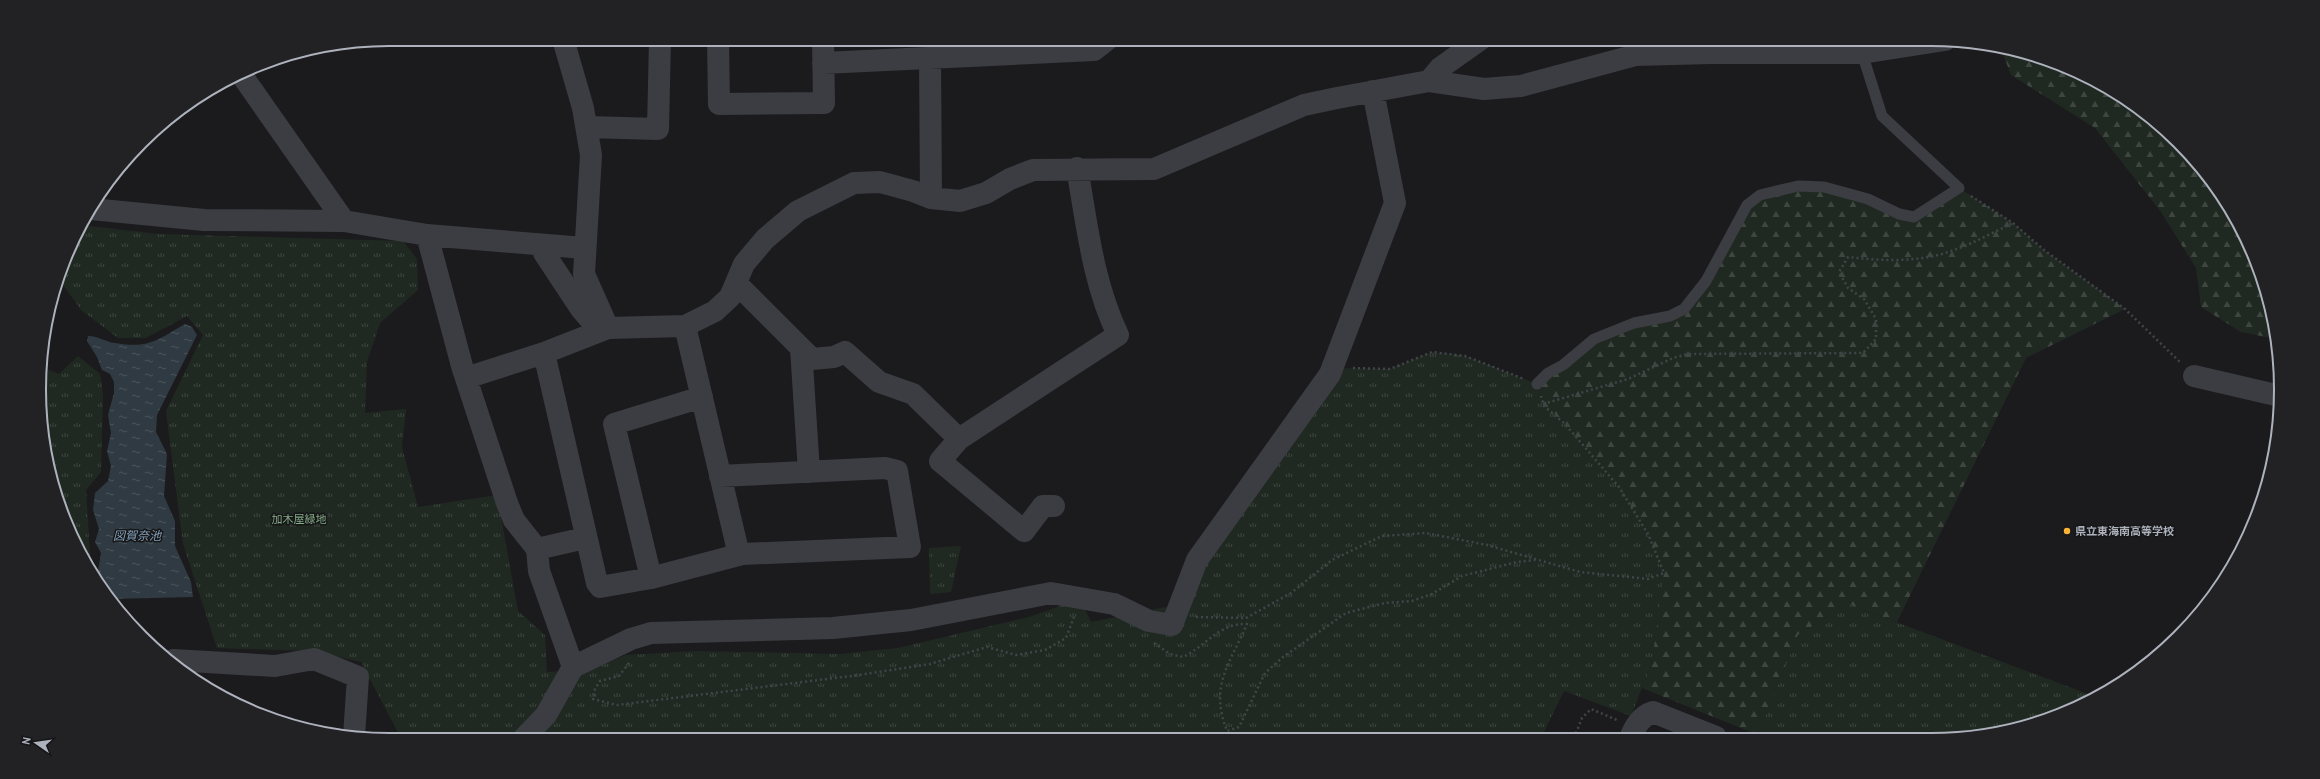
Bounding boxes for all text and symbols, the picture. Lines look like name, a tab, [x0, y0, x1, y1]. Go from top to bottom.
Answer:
park label: 加木屋緑地	[272, 512, 327, 526]
place label: 県立東海南高等学校	[2075, 524, 2174, 538]
marker: 県立東海南高等学校	[2062, 526, 2072, 536]
water label: 図賀奈池	[113, 528, 162, 543]
north arrow	[16, 723, 56, 763]
text: N	[19, 736, 34, 746]

